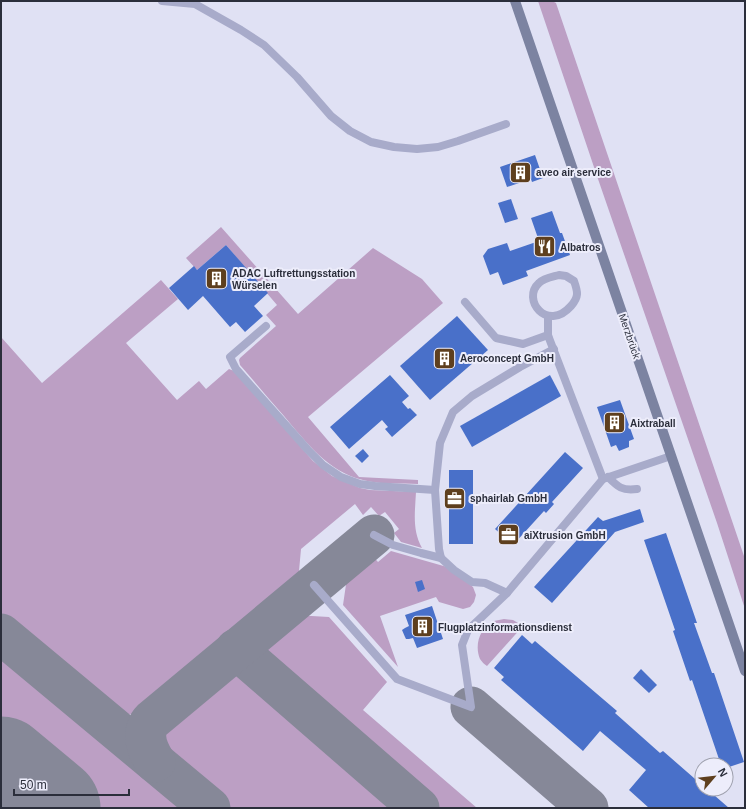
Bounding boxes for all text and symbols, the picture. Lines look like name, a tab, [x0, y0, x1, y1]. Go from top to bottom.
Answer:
building icon: aveo air service	[508, 159, 534, 185]
place label: aveo air service	[536, 167, 611, 178]
restaurant icon: Albatros	[531, 234, 557, 260]
place label: Albatros	[560, 242, 601, 253]
building icon: ADAC Luftrettungsstation Würselen	[204, 266, 230, 292]
place label: ADAC Luftrettungsstation Würselen	[232, 268, 355, 291]
street label: Merzbrück	[617, 312, 643, 361]
building icon: Aeroconcept GmbH	[431, 345, 457, 371]
place label: Aeroconcept GmbH	[460, 353, 554, 364]
building icon: Aixtraball	[602, 410, 628, 436]
place label: Aixtraball	[630, 418, 676, 429]
office icon: sphairlab GmbH	[442, 485, 468, 511]
place label: sphairlab GmbH	[470, 493, 547, 504]
office icon: aiXtrusion GmbH	[496, 522, 522, 548]
place label: aiXtrusion GmbH	[524, 530, 606, 541]
building icon: Flugplatzinformationsdienst	[410, 614, 436, 640]
place label: Flugplatzinformationsdienst	[438, 622, 573, 633]
north arrow	[694, 757, 734, 797]
text: N	[716, 766, 730, 779]
scale bar	[14, 771, 129, 797]
text: 50 m	[20, 778, 47, 792]

